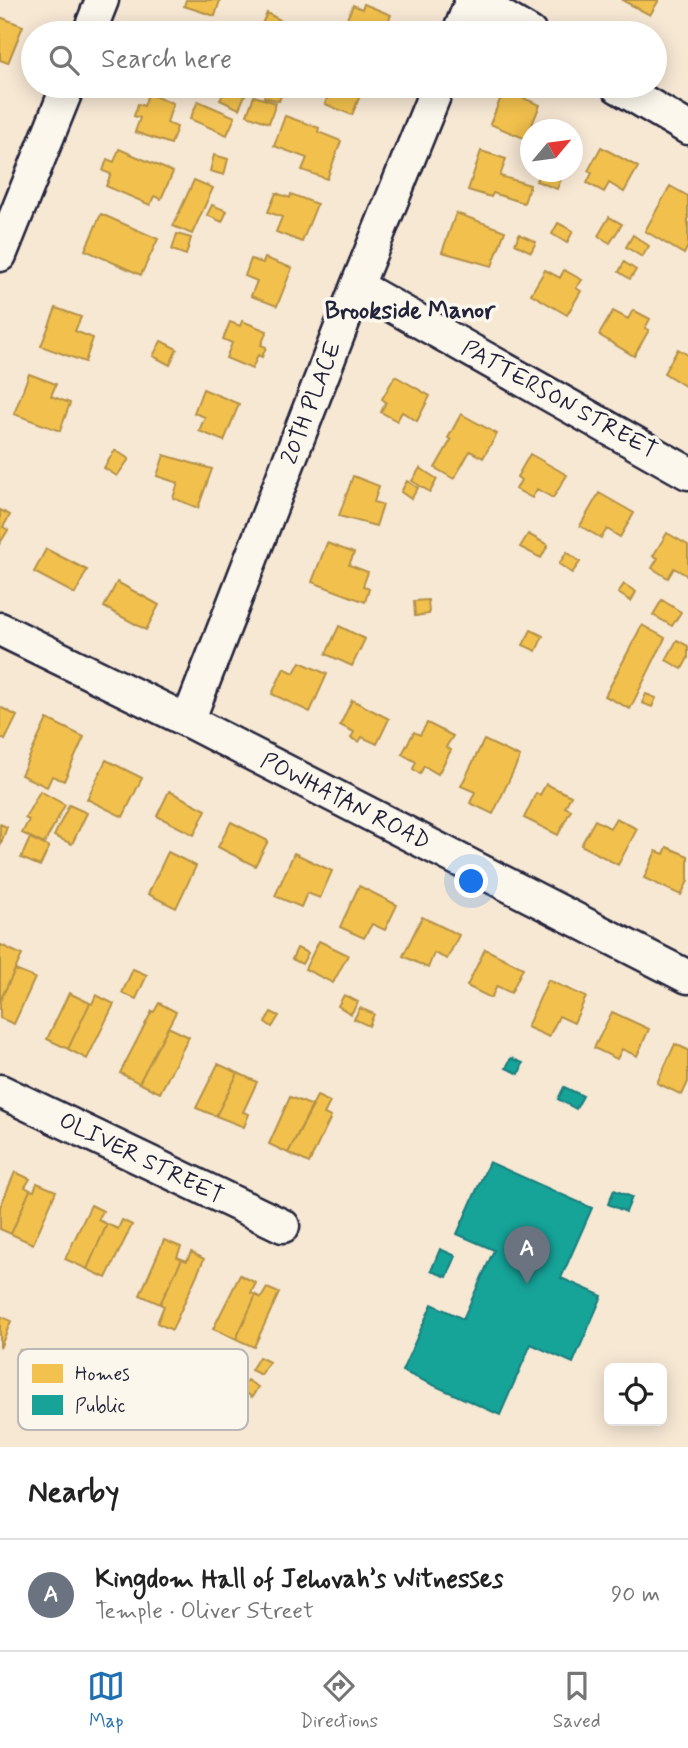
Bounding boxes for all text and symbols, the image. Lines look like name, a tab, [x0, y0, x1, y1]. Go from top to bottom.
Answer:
search box	[21, 21, 667, 98]
icon: search	[45, 41, 83, 79]
text: Search here	[101, 43, 232, 77]
north arrow	[520, 119, 583, 182]
district label: Brookside Manor	[325, 296, 496, 327]
street label: PATTERSON STREET	[456, 334, 662, 466]
street label: 20TH PLACE	[275, 337, 349, 469]
street label: POWHATAN ROAD	[255, 746, 435, 858]
your location	[454, 864, 488, 898]
street label: OLIVER STREET	[54, 1106, 228, 1212]
pin: A	[504, 1226, 550, 1284]
legend	[18, 1349, 248, 1430]
text: Homes	[75, 1362, 130, 1387]
map controls	[604, 1363, 667, 1426]
button: locate	[604, 1363, 667, 1426]
text: Public	[75, 1394, 126, 1419]
text: Nearby	[28, 1473, 119, 1512]
text: Kingdom Hall of Jehovah’s Witnesses	[95, 1563, 503, 1597]
text: A	[43, 1580, 59, 1610]
text: 90 m	[611, 1580, 660, 1610]
text: Temple · Oliver Street	[95, 1597, 314, 1627]
tab: Map	[87, 1667, 125, 1734]
tab: Directions	[300, 1667, 378, 1734]
tab: Saved	[553, 1667, 601, 1734]

